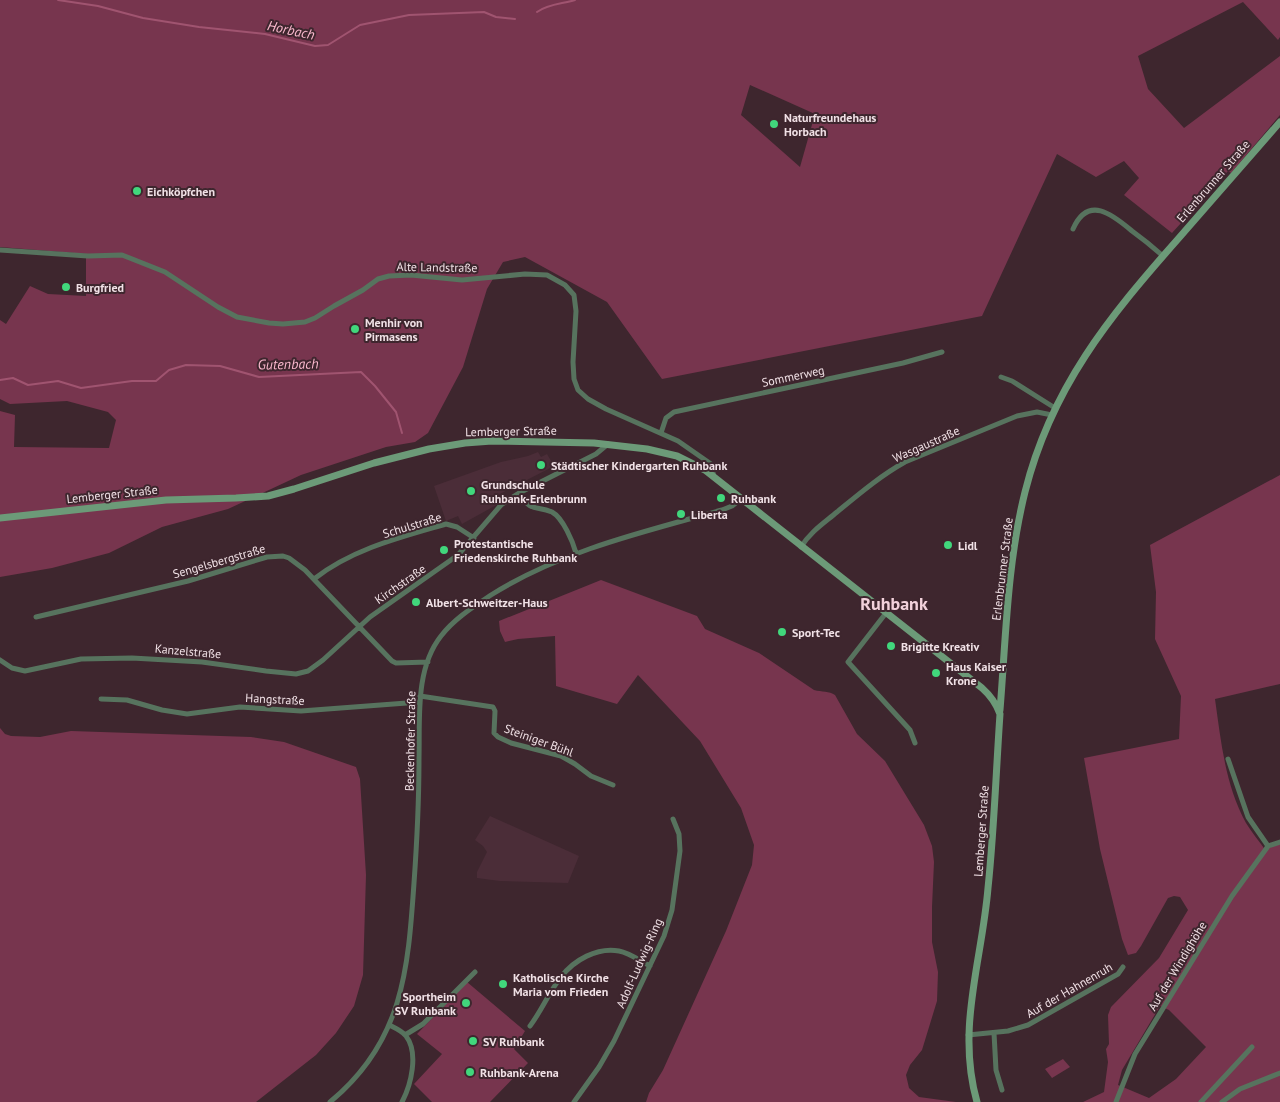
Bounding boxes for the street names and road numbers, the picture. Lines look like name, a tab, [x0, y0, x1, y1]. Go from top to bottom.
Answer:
street label: Erlenbrunner Straße	[1173, 137, 1253, 225]
street label: Alte Landstraße	[396, 259, 478, 275]
street label: Sommerweg	[760, 362, 826, 390]
street label: Lemberger Straße	[465, 423, 557, 439]
street label: Wasgaustraße	[890, 423, 962, 465]
street label: Lemberger Straße	[66, 482, 158, 506]
street label: Schulstraße	[381, 509, 443, 541]
street label: Erlenbrunner Straße	[988, 517, 1016, 621]
street label: Sengelsbergstraße	[171, 541, 267, 581]
street label: Kirchstraße	[372, 561, 428, 607]
street label: Kanzelstraße	[154, 641, 222, 661]
street label: Hangstraße	[245, 690, 305, 708]
street label: Beckenhofer Straße	[402, 691, 418, 791]
street label: Steiniger Bühl	[502, 721, 576, 760]
street label: Lemberger Straße	[970, 785, 992, 877]
street label: Adolf-Ludwig-Ring	[612, 916, 666, 1010]
street label: Auf der Windighöhe	[1144, 919, 1210, 1013]
street label: Auf der Hahnenruh	[1023, 959, 1115, 1021]

